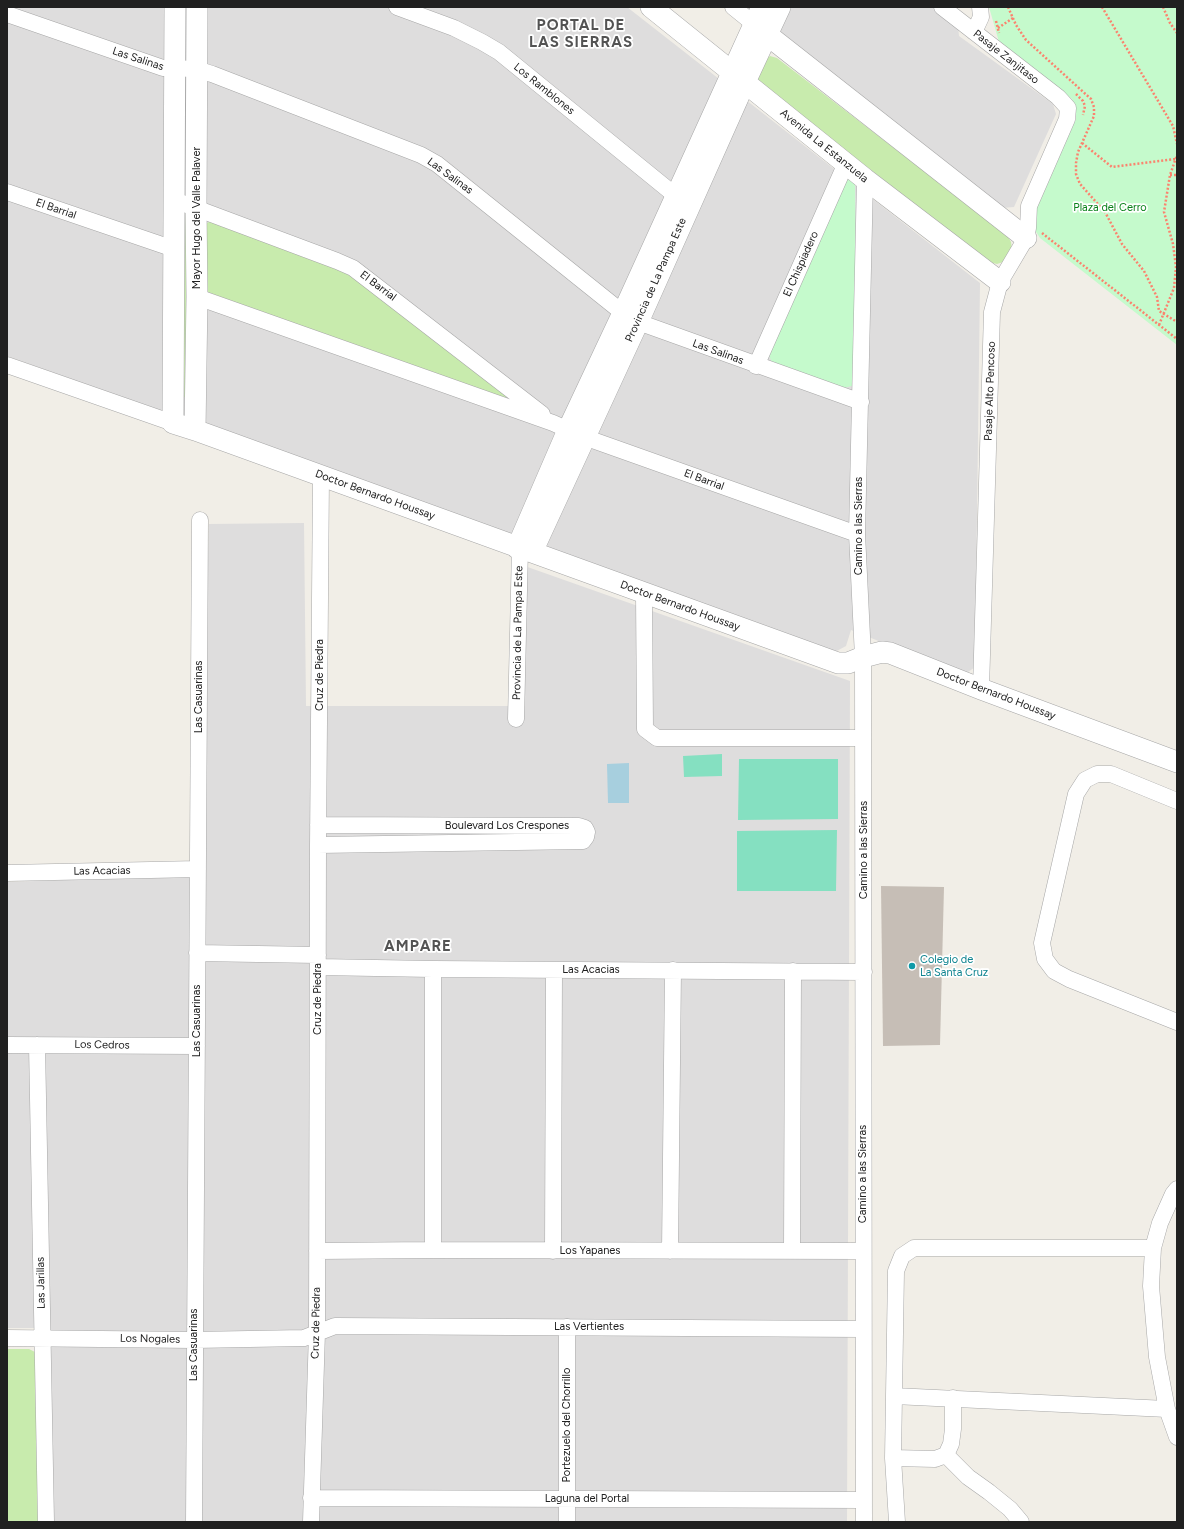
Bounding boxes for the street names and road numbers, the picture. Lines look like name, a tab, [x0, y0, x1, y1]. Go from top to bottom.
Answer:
street label: Pasaje Zanjitaso	[970, 27, 1042, 87]
street label: Las Salinas	[111, 44, 165, 74]
street label: Los Ramblones	[511, 60, 577, 118]
street label: Avenida La Estanzuela	[777, 106, 871, 186]
street label: Mayor Hugo del Valle Palaver	[190, 147, 204, 289]
street label: Las Salinas	[425, 155, 475, 197]
street label: El Barrial	[34, 196, 78, 222]
street label: Provincia de La Pampa Este	[623, 216, 689, 344]
street label: El Chispiadero	[781, 229, 821, 299]
street label: El Barrial	[357, 268, 399, 304]
street label: Las Salinas	[691, 337, 745, 367]
street label: Pasaje Alto Pencoso	[982, 341, 998, 441]
street label: Doctor Bernardo Houssay	[313, 467, 437, 523]
street label: El Barrial	[682, 467, 726, 493]
street label: Camino a las Sierras	[852, 477, 866, 575]
street label: Provincia de La Pampa Este	[510, 566, 526, 700]
street label: Doctor Bernardo Houssay	[618, 578, 742, 634]
street label: Cruz de Piedra	[313, 639, 327, 711]
street label: Las Casuarinas	[192, 661, 206, 733]
street label: Doctor Bernardo Houssay	[935, 665, 1057, 723]
street label: Camino a las Sierras	[857, 801, 871, 899]
street label: Boulevard Los Crespones	[445, 819, 569, 833]
street label: Las Acacias	[73, 864, 131, 878]
street label: Cruz de Piedra	[311, 963, 325, 1035]
street label: Las Acacias	[562, 963, 620, 977]
street label: Las Casuarinas	[190, 985, 204, 1057]
street label: Los Cedros	[74, 1038, 130, 1052]
street label: Camino a las Sierras	[856, 1125, 870, 1223]
street label: Los Yapanes	[560, 1244, 620, 1258]
street label: Las Jarillas	[34, 1257, 48, 1309]
street label: Cruz de Piedra	[309, 1287, 323, 1359]
street label: Las Casuarinas	[187, 1309, 201, 1381]
street label: Las Vertientes	[554, 1320, 624, 1334]
street label: Los Nogales	[120, 1332, 180, 1346]
street label: Portezuelo del Chorrillo	[560, 1368, 574, 1482]
street label: Laguna del Portal	[545, 1492, 629, 1506]

